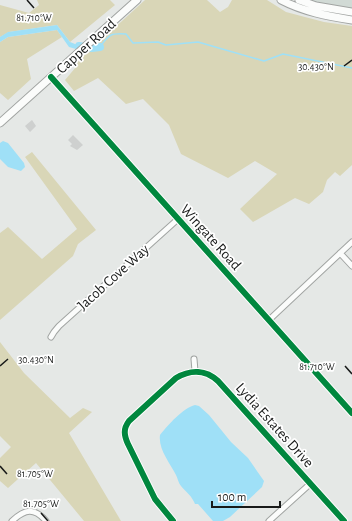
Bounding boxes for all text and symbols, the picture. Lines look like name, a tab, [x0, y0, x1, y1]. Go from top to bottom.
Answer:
text: 81.710°W	[16, 13, 52, 23]
street label: Capper Road	[54, 16, 119, 77]
text: 30.430°N	[298, 62, 334, 72]
street label: Wingate Road	[177, 202, 244, 273]
street label: Jacob Cove Way	[75, 241, 152, 313]
text: 30.430°N	[18, 355, 54, 365]
text: 81.710°W	[299, 362, 335, 372]
street label: Lydia Estates Drive	[233, 380, 316, 471]
text: 81.705°W	[17, 469, 53, 479]
scale bar	[212, 483, 280, 509]
text: 100 m	[218, 491, 246, 503]
text: 81.705°W	[23, 499, 59, 509]

